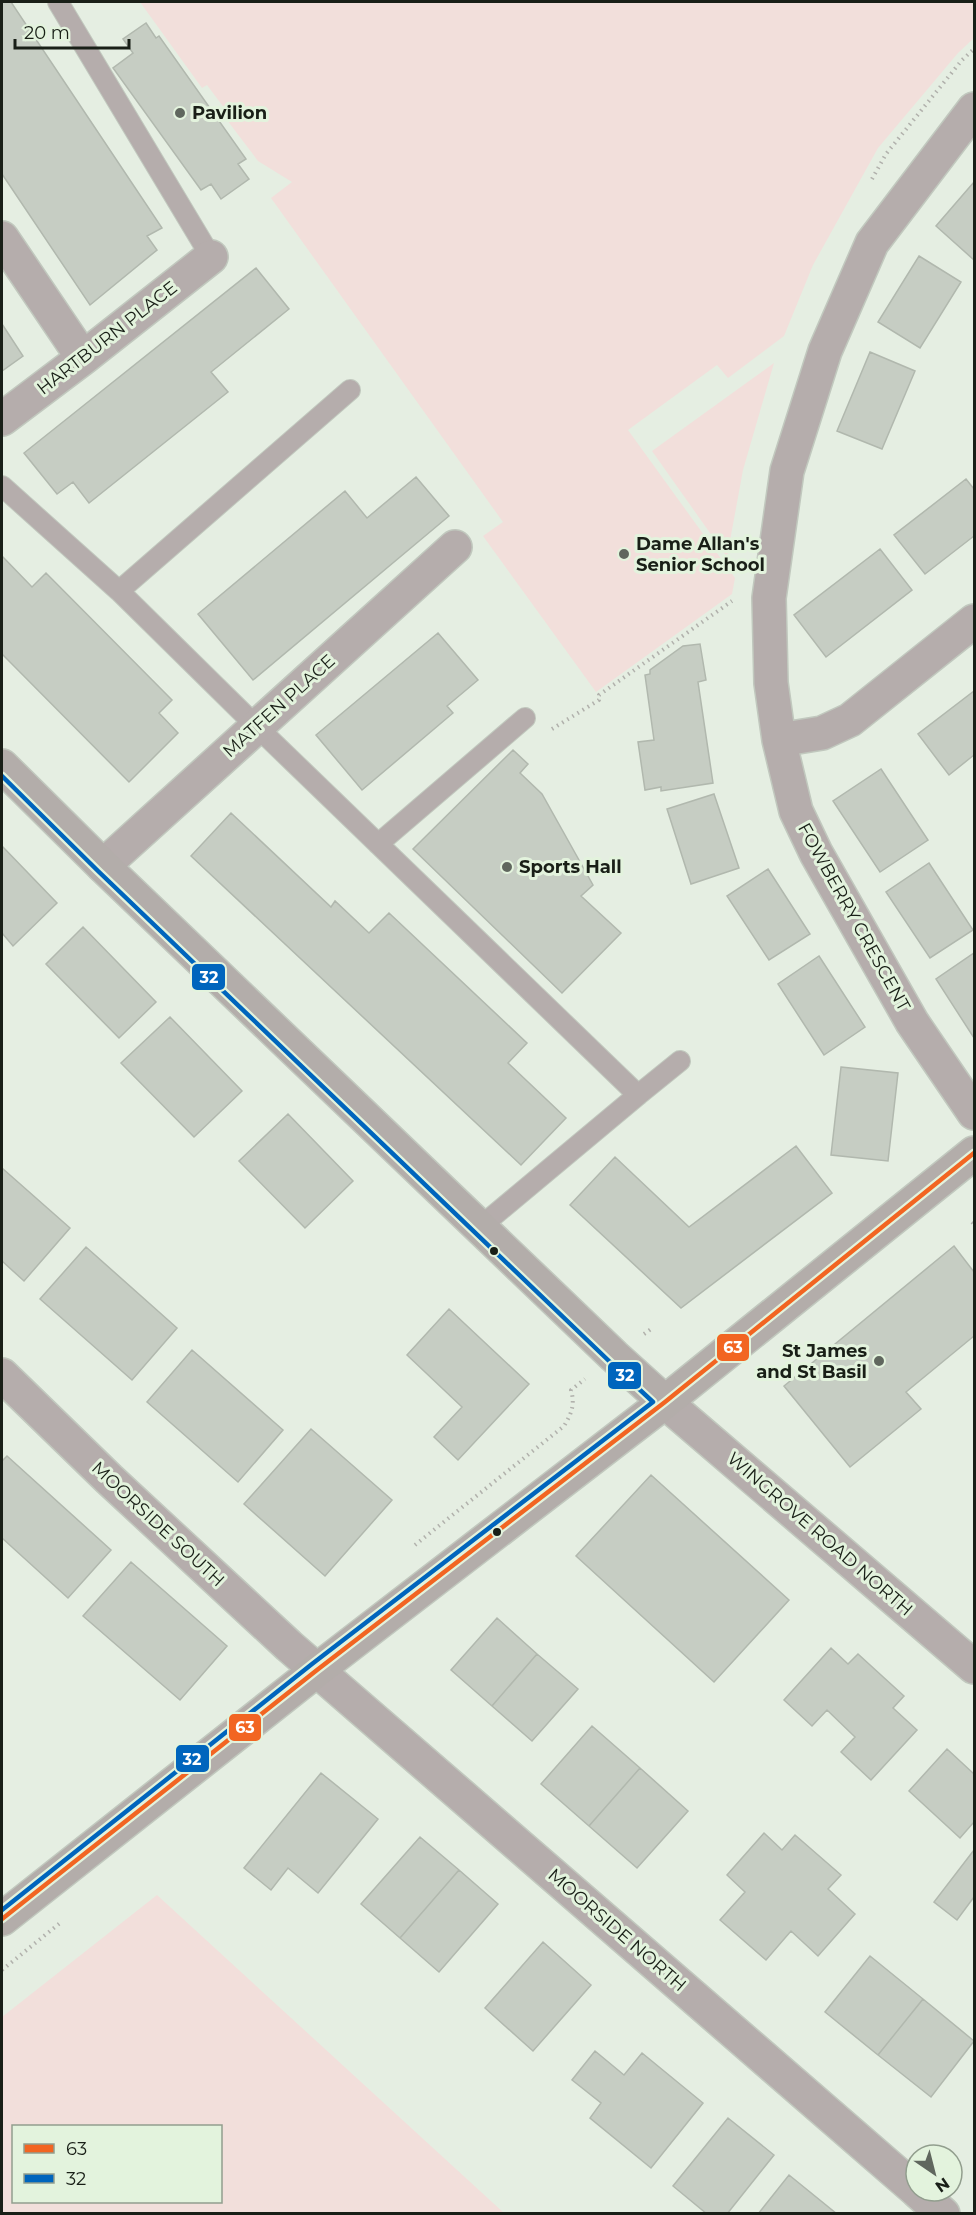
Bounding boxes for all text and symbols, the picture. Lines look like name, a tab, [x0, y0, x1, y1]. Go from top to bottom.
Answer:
scale bar	[15, 12, 129, 50]
text: 20 m	[24, 22, 70, 44]
place label: Pavilion	[192, 102, 267, 124]
marker: Pavilion	[173, 106, 187, 120]
street label: HARTBURN PLACE	[33, 276, 181, 400]
place label: Dame Allan's Senior School	[636, 533, 765, 576]
marker: Dame Allan's Senior School	[617, 547, 631, 561]
street label: MATFEN PLACE	[218, 650, 340, 762]
street label: FOWBERRY CRESCENT	[793, 819, 915, 1016]
place label: Sports Hall	[519, 856, 622, 878]
marker: Sports Hall	[500, 860, 514, 874]
line badge: 32	[191, 963, 226, 991]
text: 32	[199, 968, 218, 987]
unlabelled marker	[488, 1245, 500, 1257]
line badge: 63	[716, 1333, 750, 1362]
text: 63	[723, 1338, 743, 1357]
place label: St James and St Basil	[756, 1340, 867, 1383]
marker: St James and St Basil	[872, 1354, 886, 1368]
line badge: 32	[607, 1361, 642, 1390]
text: 32	[615, 1366, 634, 1385]
street label: WINGROVE ROAD NORTH	[723, 1447, 917, 1621]
street label: MOORSIDE SOUTH	[87, 1457, 229, 1591]
unlabelled marker	[491, 1526, 503, 1538]
line badge: 63	[228, 1713, 262, 1742]
text: 63	[235, 1718, 255, 1737]
line badge: 32	[175, 1744, 210, 1773]
text: 32	[182, 1750, 201, 1769]
street label: MOORSIDE NORTH	[543, 1864, 691, 1996]
legend	[12, 2125, 222, 2203]
text: 63	[66, 2138, 87, 2160]
north arrow	[904, 2143, 964, 2203]
text: 32	[66, 2168, 86, 2190]
text: N	[932, 2173, 953, 2196]

